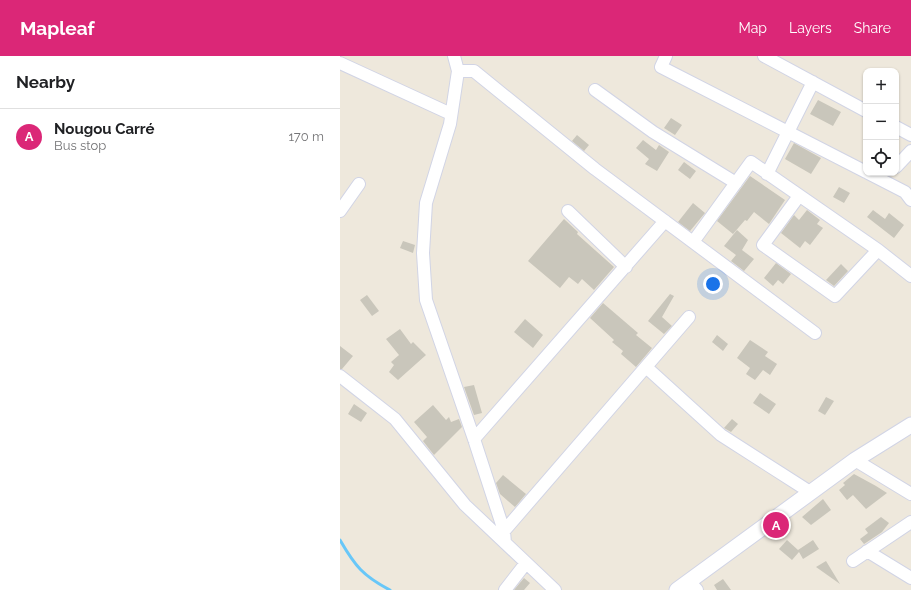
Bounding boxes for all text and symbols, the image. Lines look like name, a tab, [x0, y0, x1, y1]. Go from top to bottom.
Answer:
text: Mapleaf	[20, 17, 95, 39]
text: Map	[739, 20, 767, 36]
text: Layers	[789, 20, 832, 36]
text: Share	[854, 20, 891, 36]
map controls	[863, 68, 899, 176]
button: +	[863, 68, 899, 104]
text: Nearby	[16, 72, 75, 92]
button: −	[863, 104, 899, 140]
text: Nougou Carré	[54, 120, 155, 138]
text: A	[25, 129, 33, 144]
text: 170 m	[288, 129, 324, 144]
text: Bus stop	[54, 138, 106, 153]
button: locate	[863, 140, 899, 176]
your location	[703, 274, 723, 294]
pin: A	[763, 510, 789, 540]

